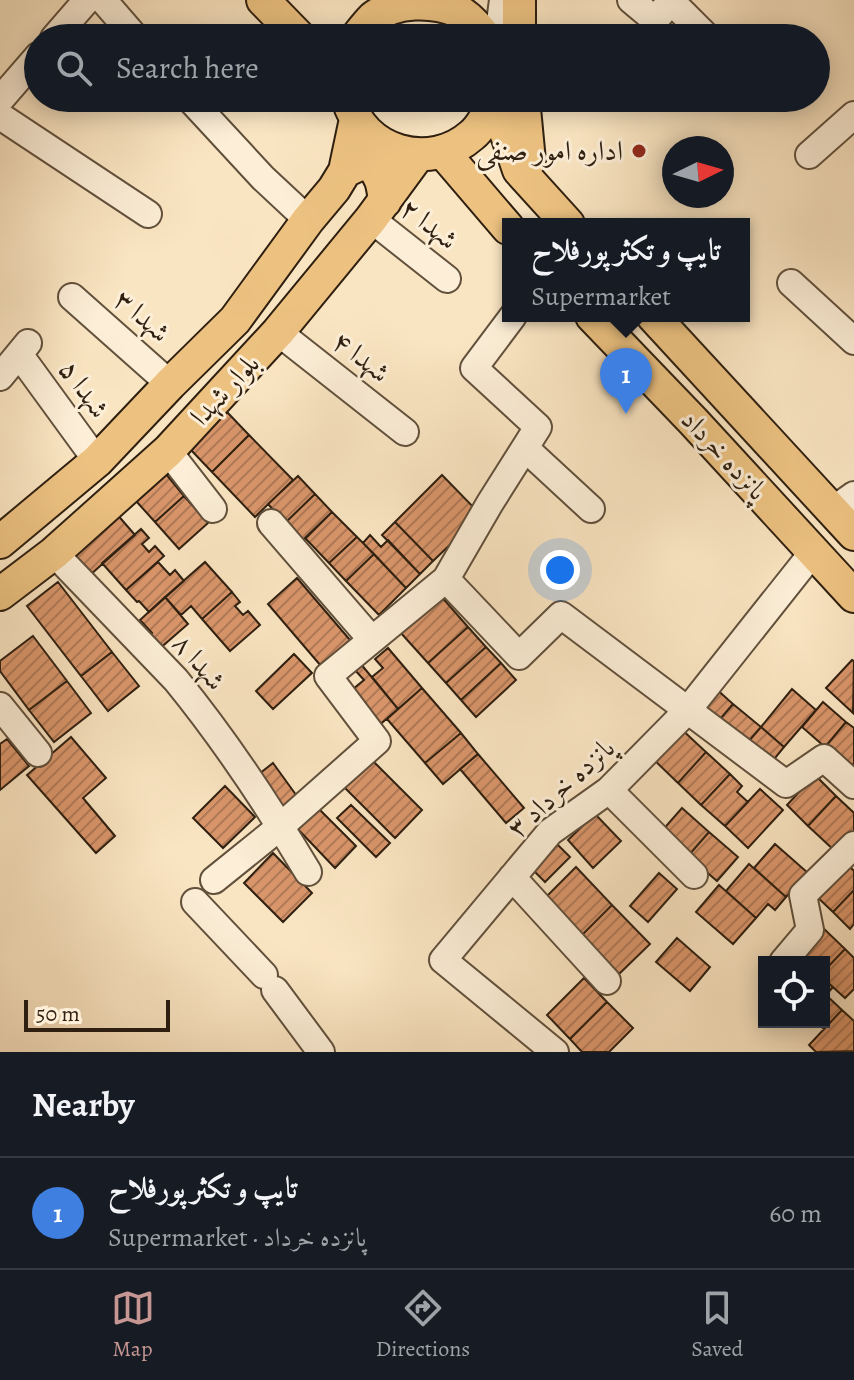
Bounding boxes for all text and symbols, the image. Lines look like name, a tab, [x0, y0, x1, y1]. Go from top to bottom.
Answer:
search box	[24, 24, 830, 112]
icon: search	[52, 46, 96, 90]
text: Search here	[116, 48, 259, 88]
place label: اداره امور صنفی	[476, 132, 623, 171]
north arrow	[662, 136, 734, 208]
marker: اداره امور صنفی	[630, 142, 648, 160]
street label: شهدا ۲	[392, 189, 466, 259]
popup	[502, 218, 750, 322]
text: تایپ و تکثر پورفلاح	[531, 230, 721, 270]
text: Supermarket	[531, 279, 671, 314]
street label: شهدا ۳	[105, 281, 179, 351]
street label: شهدا ۴	[324, 322, 398, 392]
street label: بلوار شهدا	[182, 346, 268, 434]
pin: 1	[600, 348, 652, 414]
street label: شهدا ۵	[50, 352, 118, 426]
street label: پانزده خرداد	[671, 401, 777, 511]
your location	[540, 550, 580, 590]
street label: شهدا ۸	[164, 625, 234, 699]
street label: پانزده خرداد ۳	[499, 728, 625, 847]
map controls	[758, 956, 830, 1028]
button: locate	[758, 956, 830, 1028]
scale bar	[24, 996, 170, 1032]
text: 50 m	[36, 999, 80, 1029]
text: Nearby	[32, 1081, 135, 1128]
text: تایپ و تکثر پورفلاح	[108, 1168, 297, 1208]
text: 1	[53, 1196, 63, 1231]
text: 60 m	[769, 1196, 822, 1231]
text: Supermarket · پانزده خرداد	[108, 1220, 366, 1255]
tab: Map	[111, 1286, 155, 1364]
tab: Directions	[376, 1286, 470, 1364]
tab: Saved	[691, 1286, 743, 1364]

